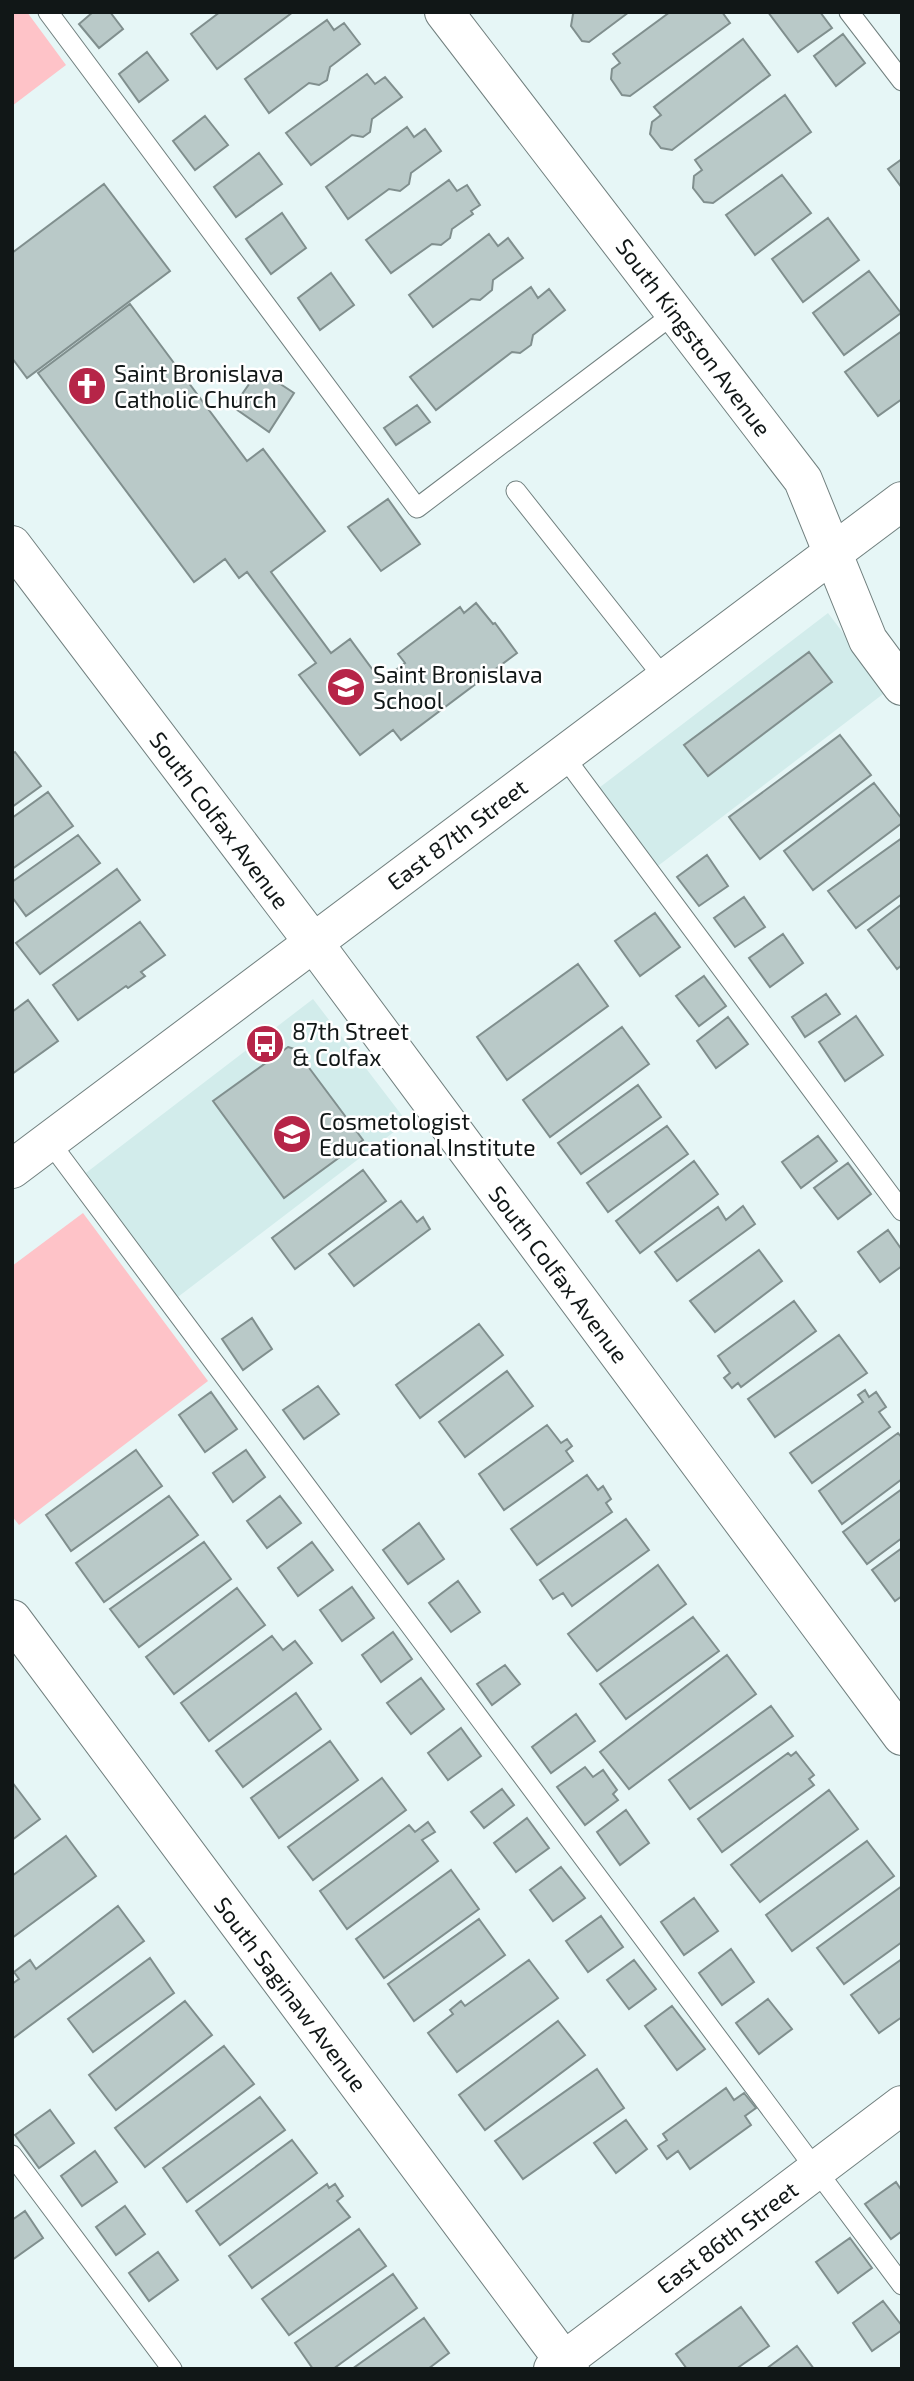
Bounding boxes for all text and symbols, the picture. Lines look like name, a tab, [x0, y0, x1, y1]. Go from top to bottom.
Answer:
street label: South Kingston Avenue	[610, 233, 778, 441]
place label: Saint Bronislava Catholic Church	[114, 359, 284, 413]
church icon: Saint Bronislava Catholic Church	[66, 365, 108, 407]
place label: Saint Bronislava School	[373, 660, 543, 714]
school or university icon: Saint Bronislava School	[325, 666, 367, 708]
street label: South Colfax Avenue	[144, 726, 296, 914]
street label: East 87th Street	[381, 772, 533, 896]
place label: 87th Street & Colfax	[292, 1017, 409, 1071]
bus stop icon: 87th Street & Colfax	[244, 1023, 286, 1065]
place label: Cosmetologist Educational Institute	[319, 1107, 535, 1161]
school or university icon: Cosmetologist Educational Institute	[271, 1113, 313, 1155]
street label: South Colfax Avenue	[483, 1180, 635, 1368]
street label: South Saginaw Avenue	[209, 1891, 373, 2097]
street label: East 86th Street	[651, 2175, 803, 2299]

